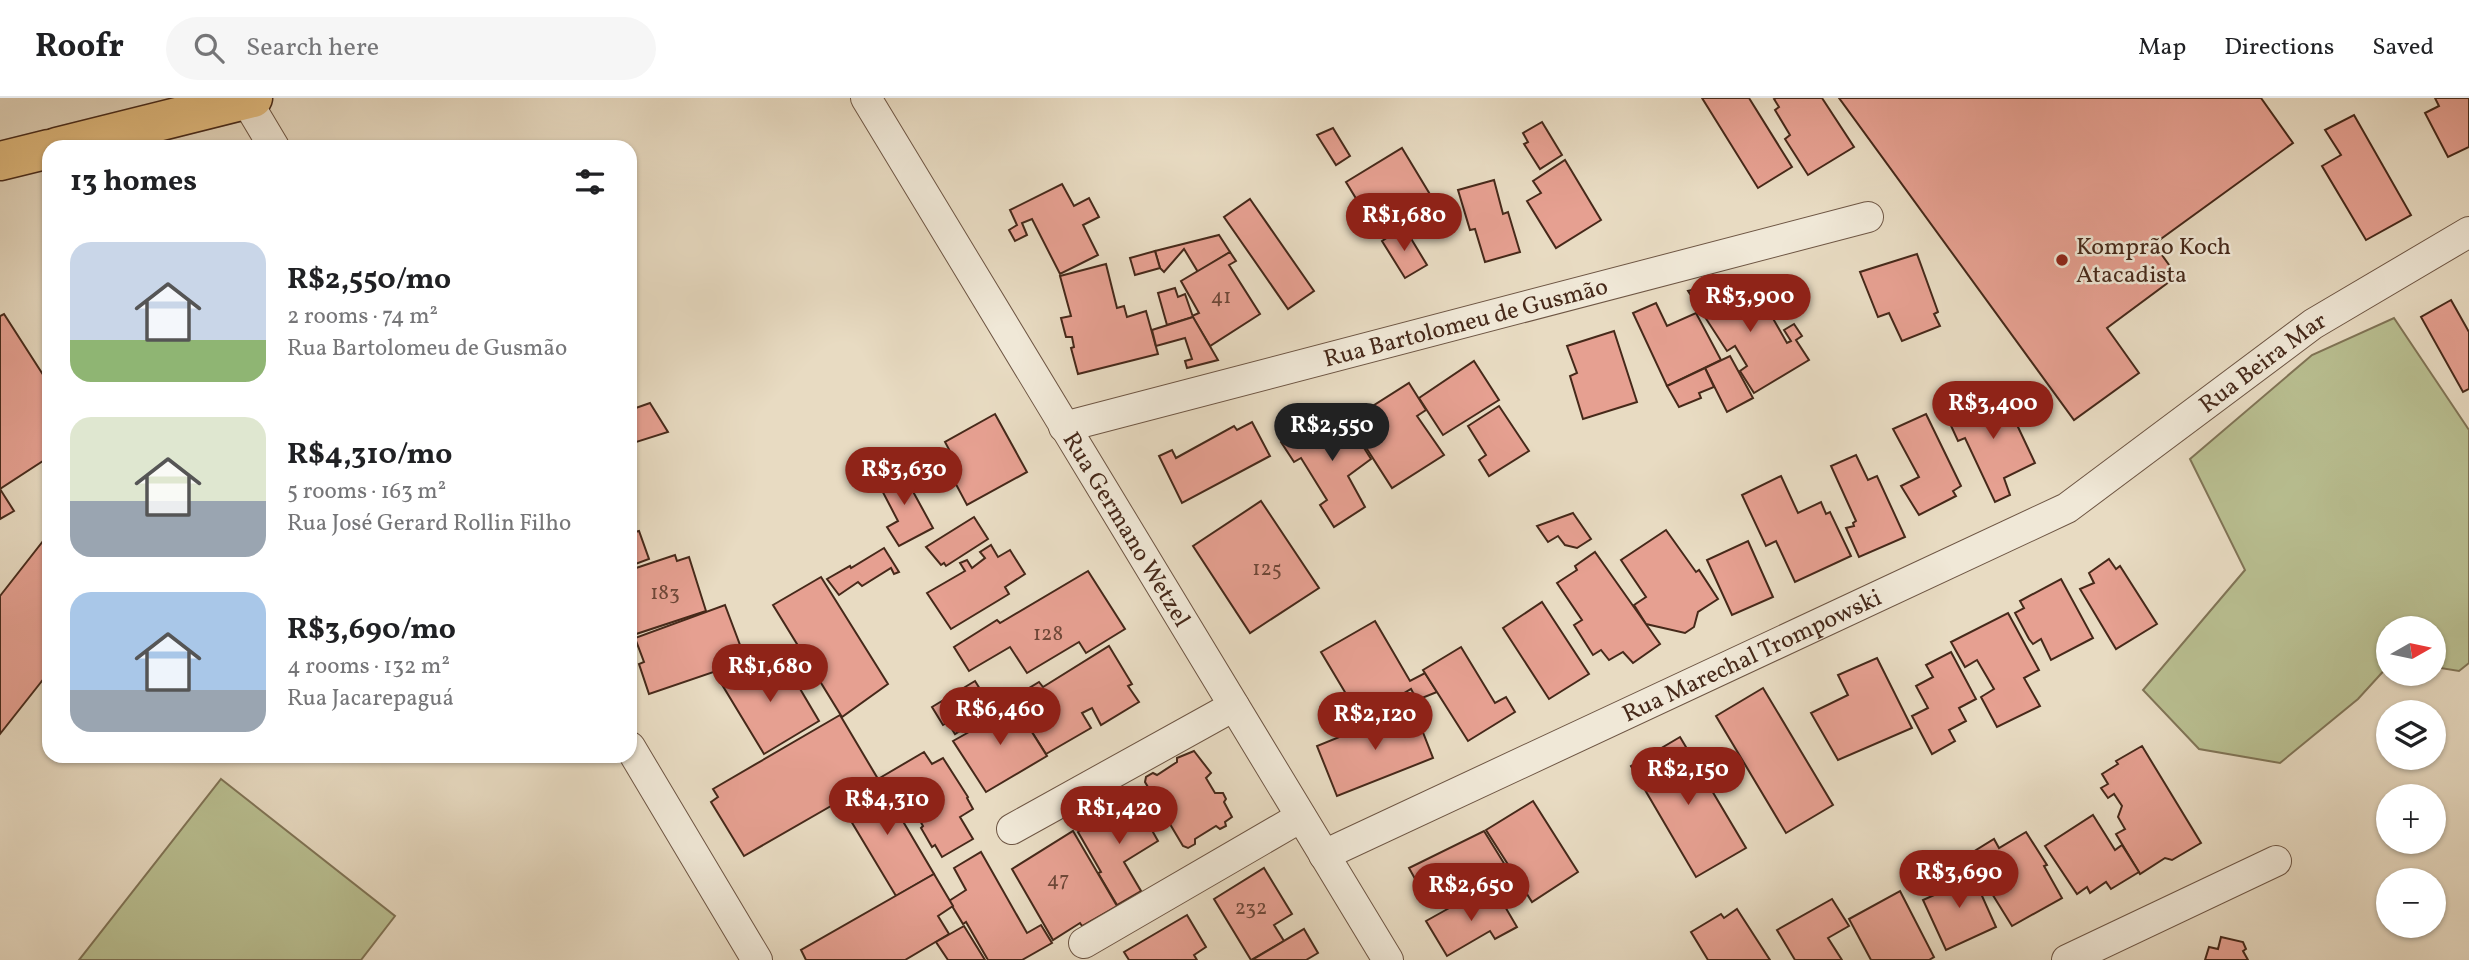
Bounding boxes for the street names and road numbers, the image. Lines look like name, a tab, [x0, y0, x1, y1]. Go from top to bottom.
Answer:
street label: Rua Bartolomeu de Gusmão	[1320, 271, 1612, 377]
street label: Rua Beira Mar	[2193, 305, 2333, 422]
street label: Rua Germano Wetzel	[1053, 426, 1198, 634]
street label: Rua Marechal Trompowski	[1617, 582, 1888, 732]

